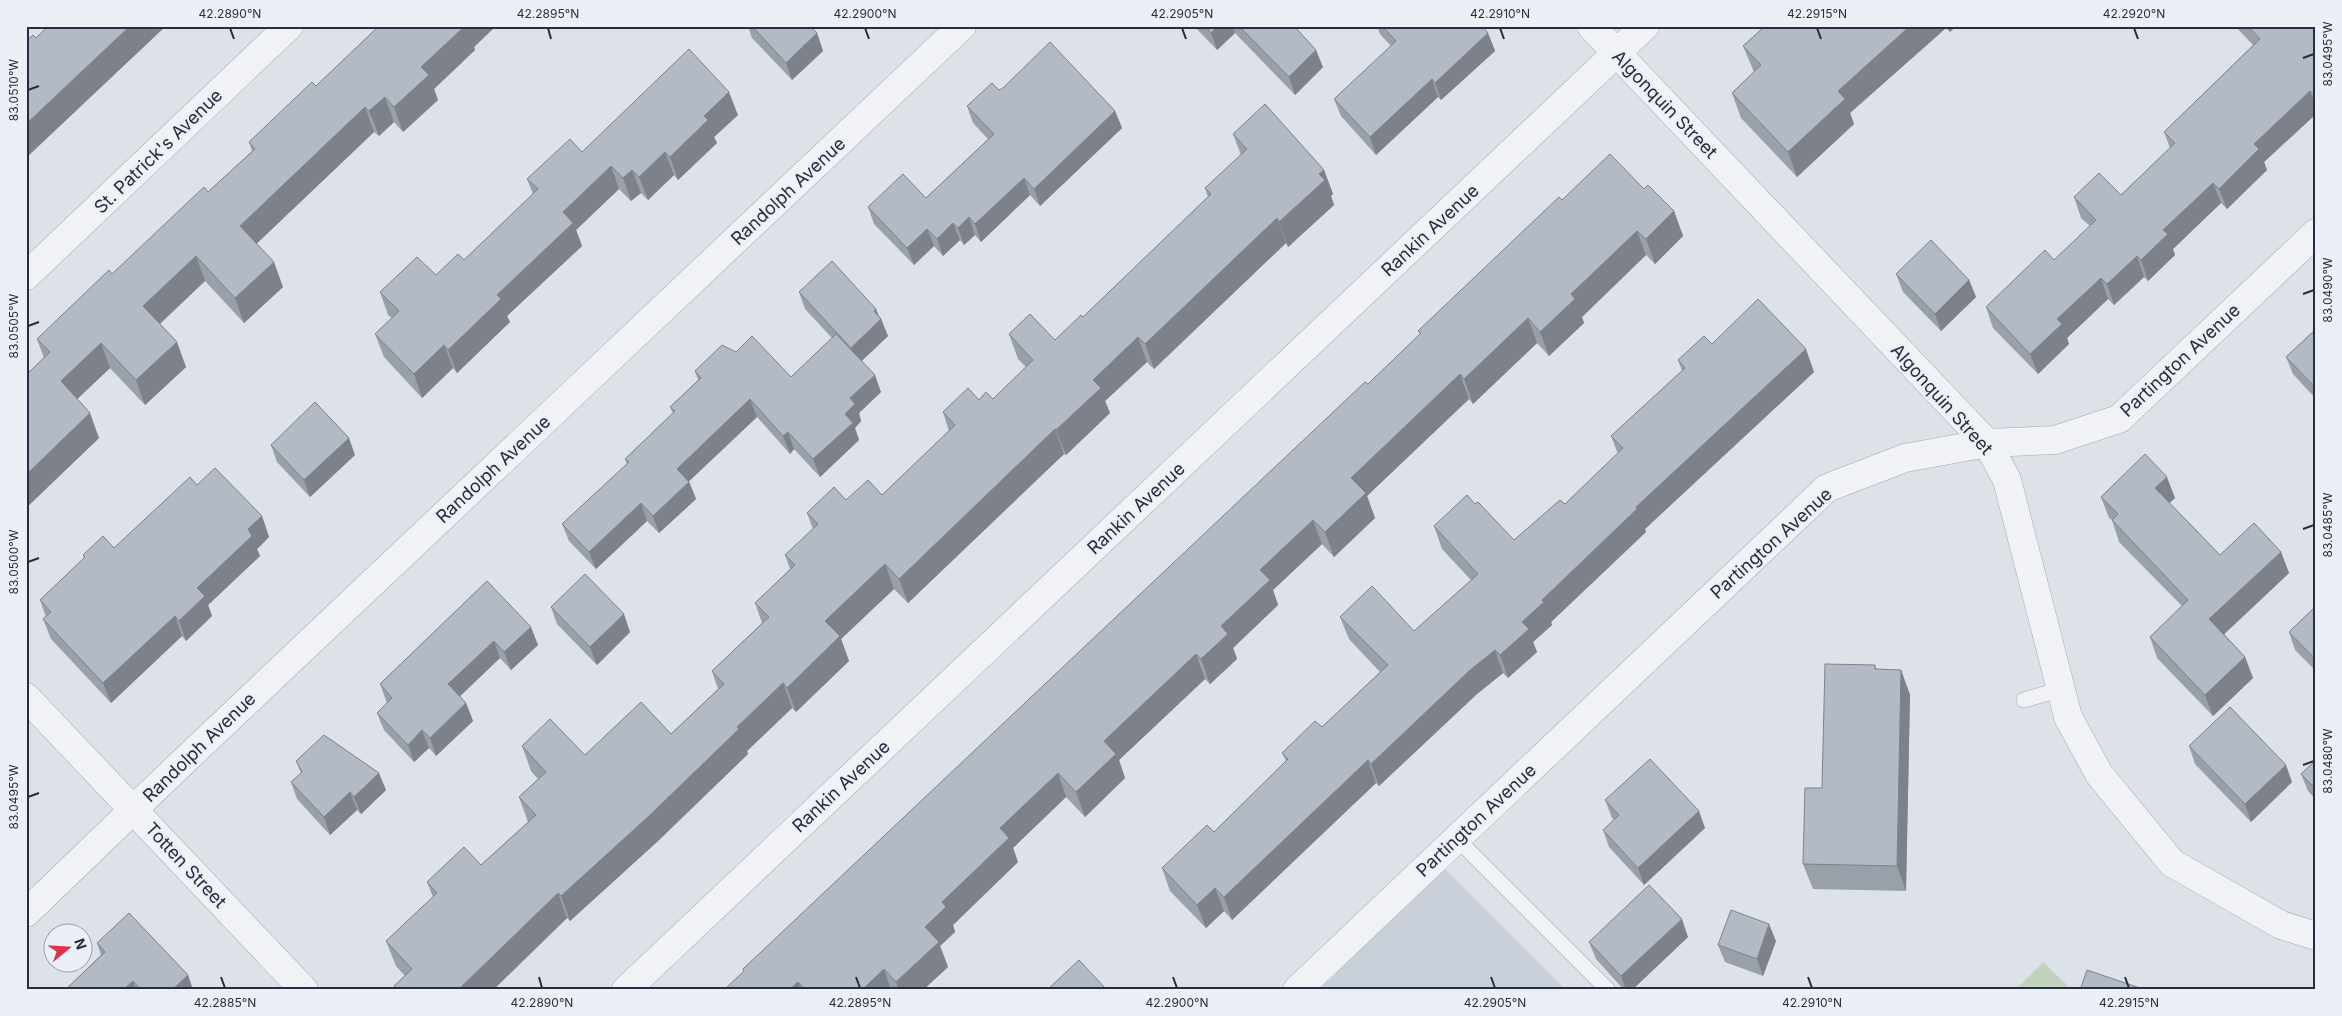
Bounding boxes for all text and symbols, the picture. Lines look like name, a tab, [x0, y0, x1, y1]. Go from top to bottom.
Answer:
text: 42.2890°N	[199, 6, 261, 21]
text: 42.2895°N	[517, 6, 579, 21]
text: 42.2900°N	[834, 6, 896, 21]
text: 42.2905°N	[1151, 6, 1213, 21]
text: 42.2910°N	[1470, 6, 1530, 21]
text: 42.2915°N	[1787, 6, 1847, 21]
text: 42.2920°N	[2103, 6, 2165, 21]
text: 83.0495°W	[2320, 21, 2335, 87]
street label: Algonquin Street	[1608, 46, 1722, 162]
text: 83.0510°W	[6, 59, 21, 121]
street label: St. Patrick's Avenue	[90, 84, 226, 218]
street label: Randolph Avenue	[727, 133, 849, 249]
street label: Rankin Avenue	[1377, 180, 1483, 280]
text: 83.0490°W	[2320, 257, 2335, 323]
text: 83.0505°W	[6, 293, 21, 358]
street label: Partington Avenue	[2116, 299, 2244, 421]
street label: Algonquin Street	[1887, 339, 1997, 459]
street label: Randolph Avenue	[432, 411, 554, 527]
street label: Rankin Avenue	[1083, 458, 1189, 558]
street label: Partington Avenue	[1706, 483, 1836, 603]
text: 83.0485°W	[2320, 492, 2335, 558]
text: 83.0500°W	[6, 529, 21, 595]
street label: Randolph Avenue	[138, 688, 260, 806]
text: 83.0480°W	[2320, 728, 2335, 794]
street label: Rankin Avenue	[788, 736, 894, 836]
street label: Partington Avenue	[1412, 759, 1540, 881]
text: 83.0495°W	[6, 764, 21, 830]
street label: Totten Street	[141, 818, 231, 912]
north arrow	[42, 924, 92, 974]
text: N	[71, 936, 91, 952]
text: 42.2885°N	[194, 995, 256, 1010]
text: 42.2890°N	[511, 995, 573, 1010]
text: 42.2895°N	[829, 995, 891, 1010]
text: 42.2900°N	[1146, 995, 1208, 1010]
text: 42.2905°N	[1464, 995, 1526, 1010]
text: 42.2910°N	[1782, 995, 1842, 1010]
text: 42.2915°N	[2099, 995, 2159, 1010]

